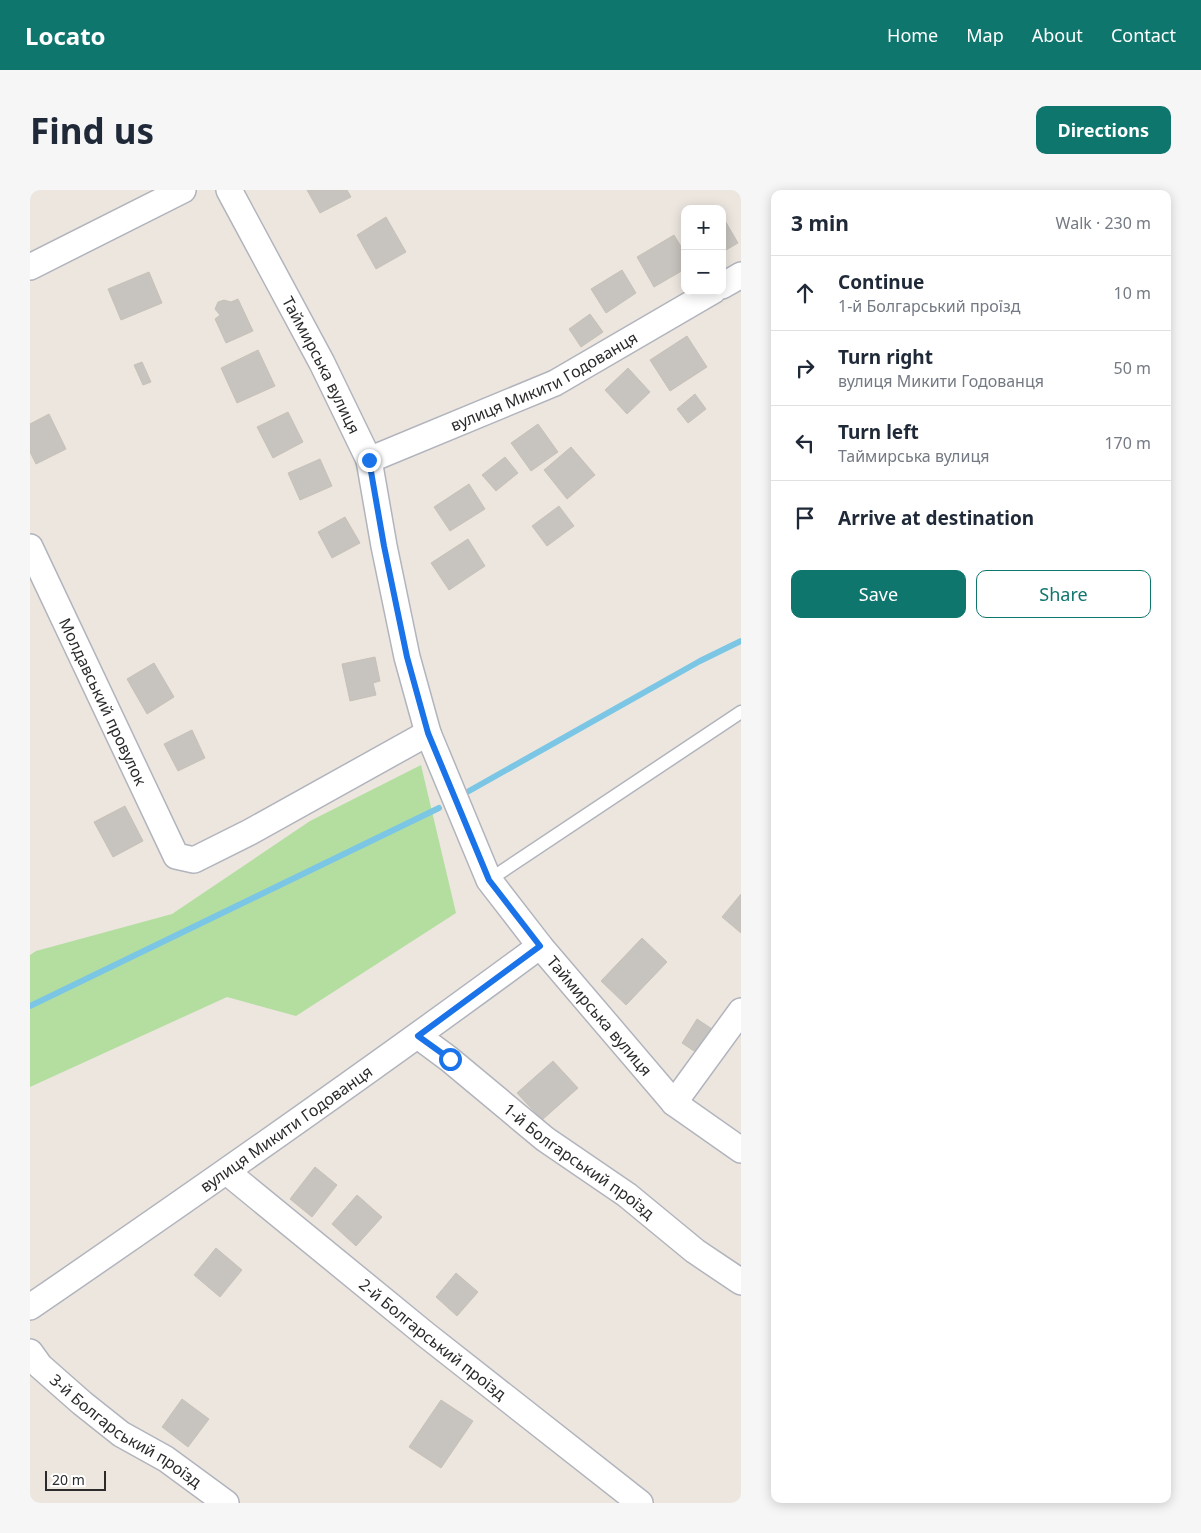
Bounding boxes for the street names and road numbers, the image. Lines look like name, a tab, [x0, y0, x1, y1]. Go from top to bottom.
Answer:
street label: Таймирська вулиця	[277, 292, 366, 437]
street label: вулиця Микити Годованця	[447, 326, 642, 436]
street label: Молдавський провулок	[54, 614, 152, 789]
street label: Таймирська вулиця	[542, 951, 657, 1081]
street label: вулиця Микити Годованця	[196, 1060, 377, 1197]
street label: 1-й Болгарський проїзд	[499, 1098, 659, 1224]
street label: 2-й Болгарський проїзд	[354, 1273, 511, 1405]
street label: 3-й Болгарський проїзд	[45, 1369, 206, 1493]

